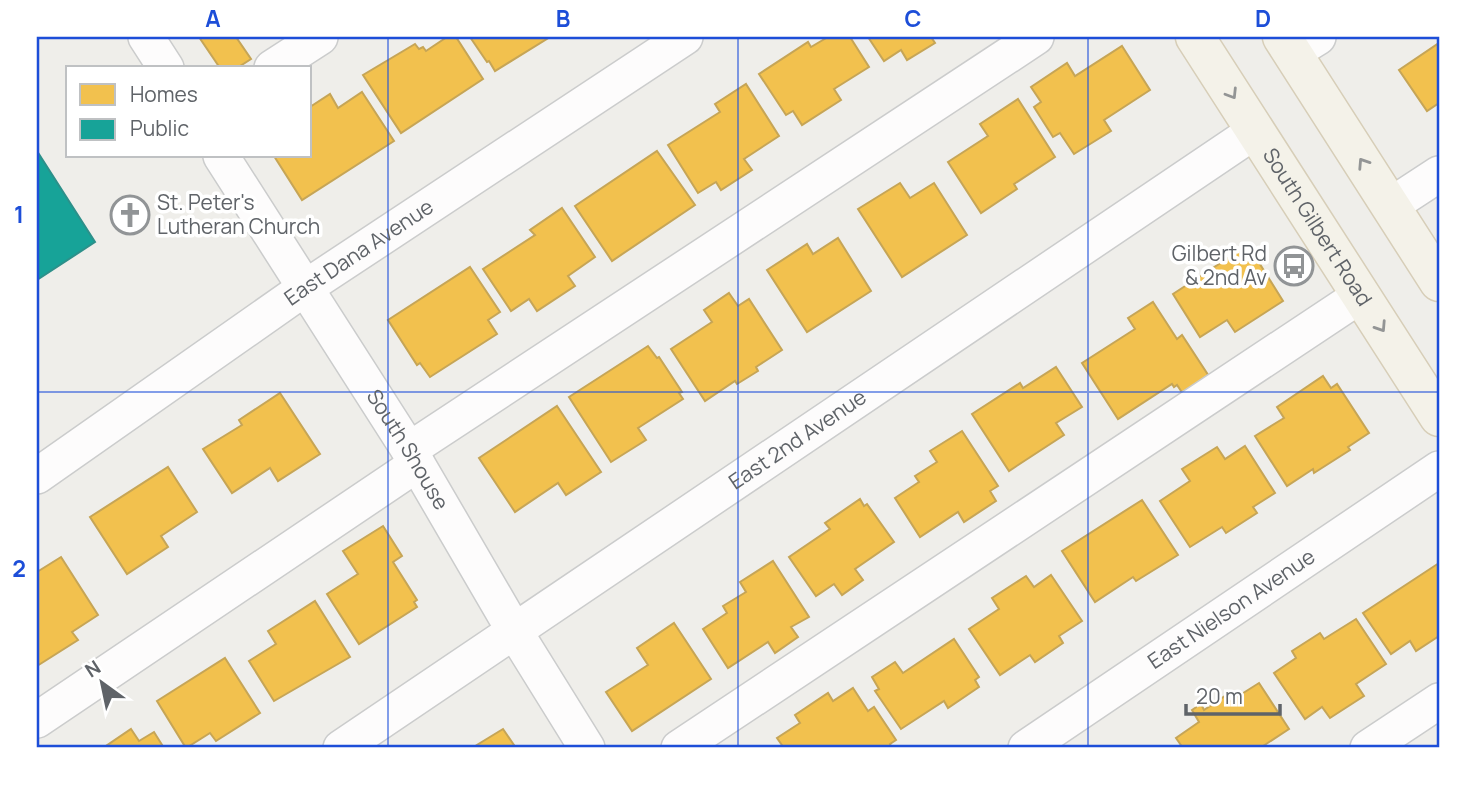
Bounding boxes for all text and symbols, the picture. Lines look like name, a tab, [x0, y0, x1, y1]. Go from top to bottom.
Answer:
text: A	[205, 2, 221, 34]
text: B	[556, 2, 570, 34]
text: C	[905, 2, 922, 34]
text: D	[1255, 2, 1271, 34]
legend	[66, 66, 312, 158]
text: Homes	[130, 80, 198, 108]
one-way arrow	[1224, 87, 1237, 100]
text: Public	[130, 114, 189, 142]
street label: South Gilbert Road	[1257, 142, 1379, 311]
one-way arrow	[1358, 157, 1371, 170]
place label: St. Peter's Lutheran Church	[157, 188, 320, 240]
street label: East Dana Avenue	[278, 192, 438, 311]
church icon: St. Peter's Lutheran Church	[109, 194, 151, 236]
text: 1	[14, 198, 24, 230]
place label: Gilbert Rd & 2nd Av	[1172, 239, 1267, 291]
bus stop icon: Gilbert Rd & 2nd Av	[1273, 245, 1315, 287]
one-way arrow	[1373, 319, 1386, 332]
street label: East 2nd Avenue	[723, 382, 871, 495]
street label: South Shouse	[361, 384, 456, 515]
street label: East Nielson Avenue	[1142, 542, 1320, 675]
text: 2	[12, 552, 26, 584]
north arrow	[66, 648, 136, 718]
text: N	[80, 654, 106, 683]
scale bar	[1186, 673, 1280, 717]
text: 20 m	[1196, 682, 1243, 710]

